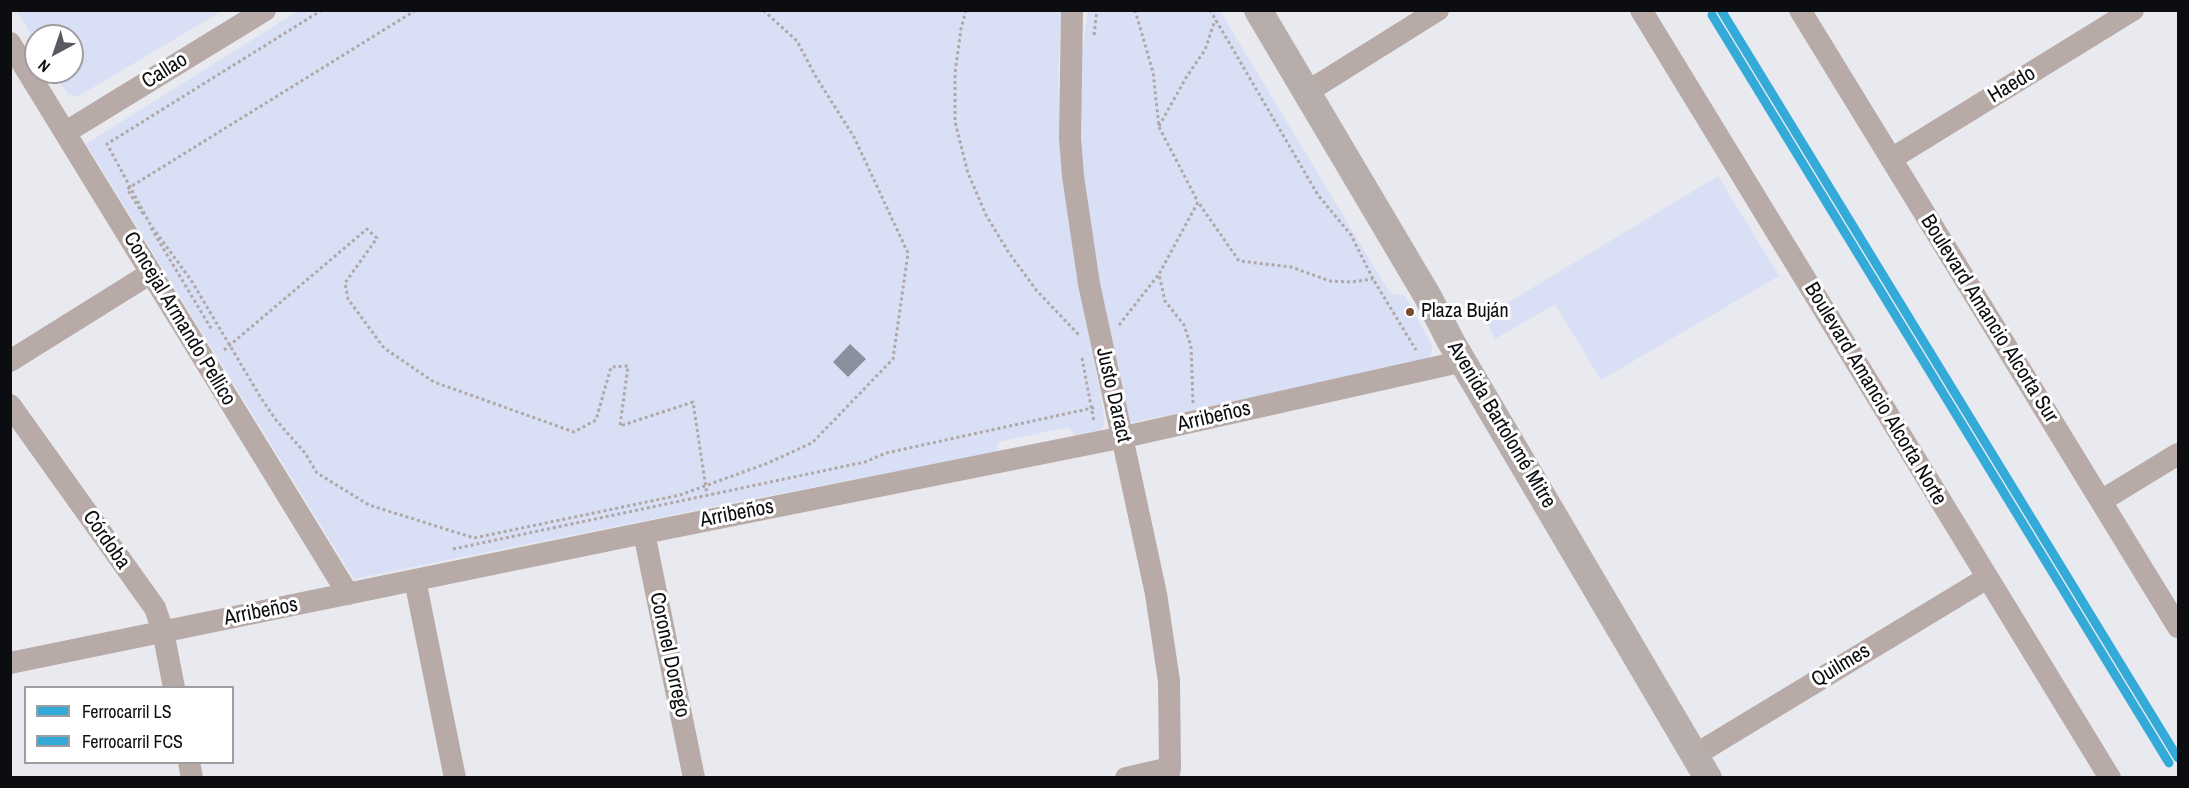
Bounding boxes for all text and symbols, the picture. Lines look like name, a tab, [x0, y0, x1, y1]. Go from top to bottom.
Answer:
north arrow	[24, 24, 84, 84]
street label: Callao	[138, 47, 192, 95]
text: N	[33, 55, 54, 78]
street label: Haedo	[1984, 61, 2040, 109]
street label: Boulevard Amancio Alcorta Sur	[1915, 210, 2063, 428]
street label: Concejal Armando Pellico	[117, 228, 241, 410]
street label: Boulevard Amancio Alcorta Norte	[1798, 278, 1952, 510]
place label: Plaza Buján	[1421, 300, 1509, 324]
marker: Plaza Buján	[1404, 306, 1416, 318]
street label: Avenida Bartolomé Mitre	[1441, 337, 1561, 513]
street label: Justo Daract	[1090, 345, 1136, 445]
street label: Arribeños	[1175, 396, 1253, 438]
street label: Arribeños	[698, 495, 776, 533]
street label: Córdoba	[77, 506, 135, 574]
street label: Coronel Dorrego	[643, 590, 695, 720]
street label: Arribeños	[222, 593, 300, 631]
street label: Quilmes	[1807, 639, 1875, 693]
legend	[24, 686, 234, 764]
text: Ferrocarril LS	[82, 699, 172, 724]
text: Ferrocarril FCS	[82, 729, 183, 754]

